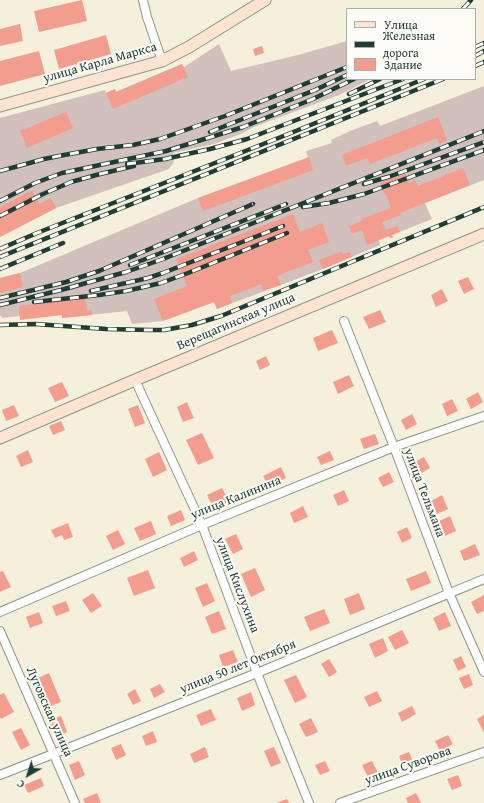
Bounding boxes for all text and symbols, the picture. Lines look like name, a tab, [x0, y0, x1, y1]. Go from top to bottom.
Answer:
legend	[346, 8, 476, 80]
text: Улица	[384, 16, 418, 33]
text: Железная дорога	[383, 27, 435, 61]
street label: улица Карла Маркса	[41, 39, 159, 87]
text: Здание	[384, 56, 422, 73]
street label: Верещагинская улица	[175, 290, 297, 354]
street label: улица Тельмана	[400, 446, 448, 540]
street label: улица Калинина	[189, 473, 283, 523]
street label: улица Кислухина	[212, 535, 262, 635]
street label: улица 50 лет Октября	[178, 637, 298, 697]
street label: Луговская улица	[22, 665, 76, 759]
street label: улица Суворова	[363, 743, 453, 789]
north arrow	[8, 755, 48, 795]
text: С	[13, 776, 28, 793]

